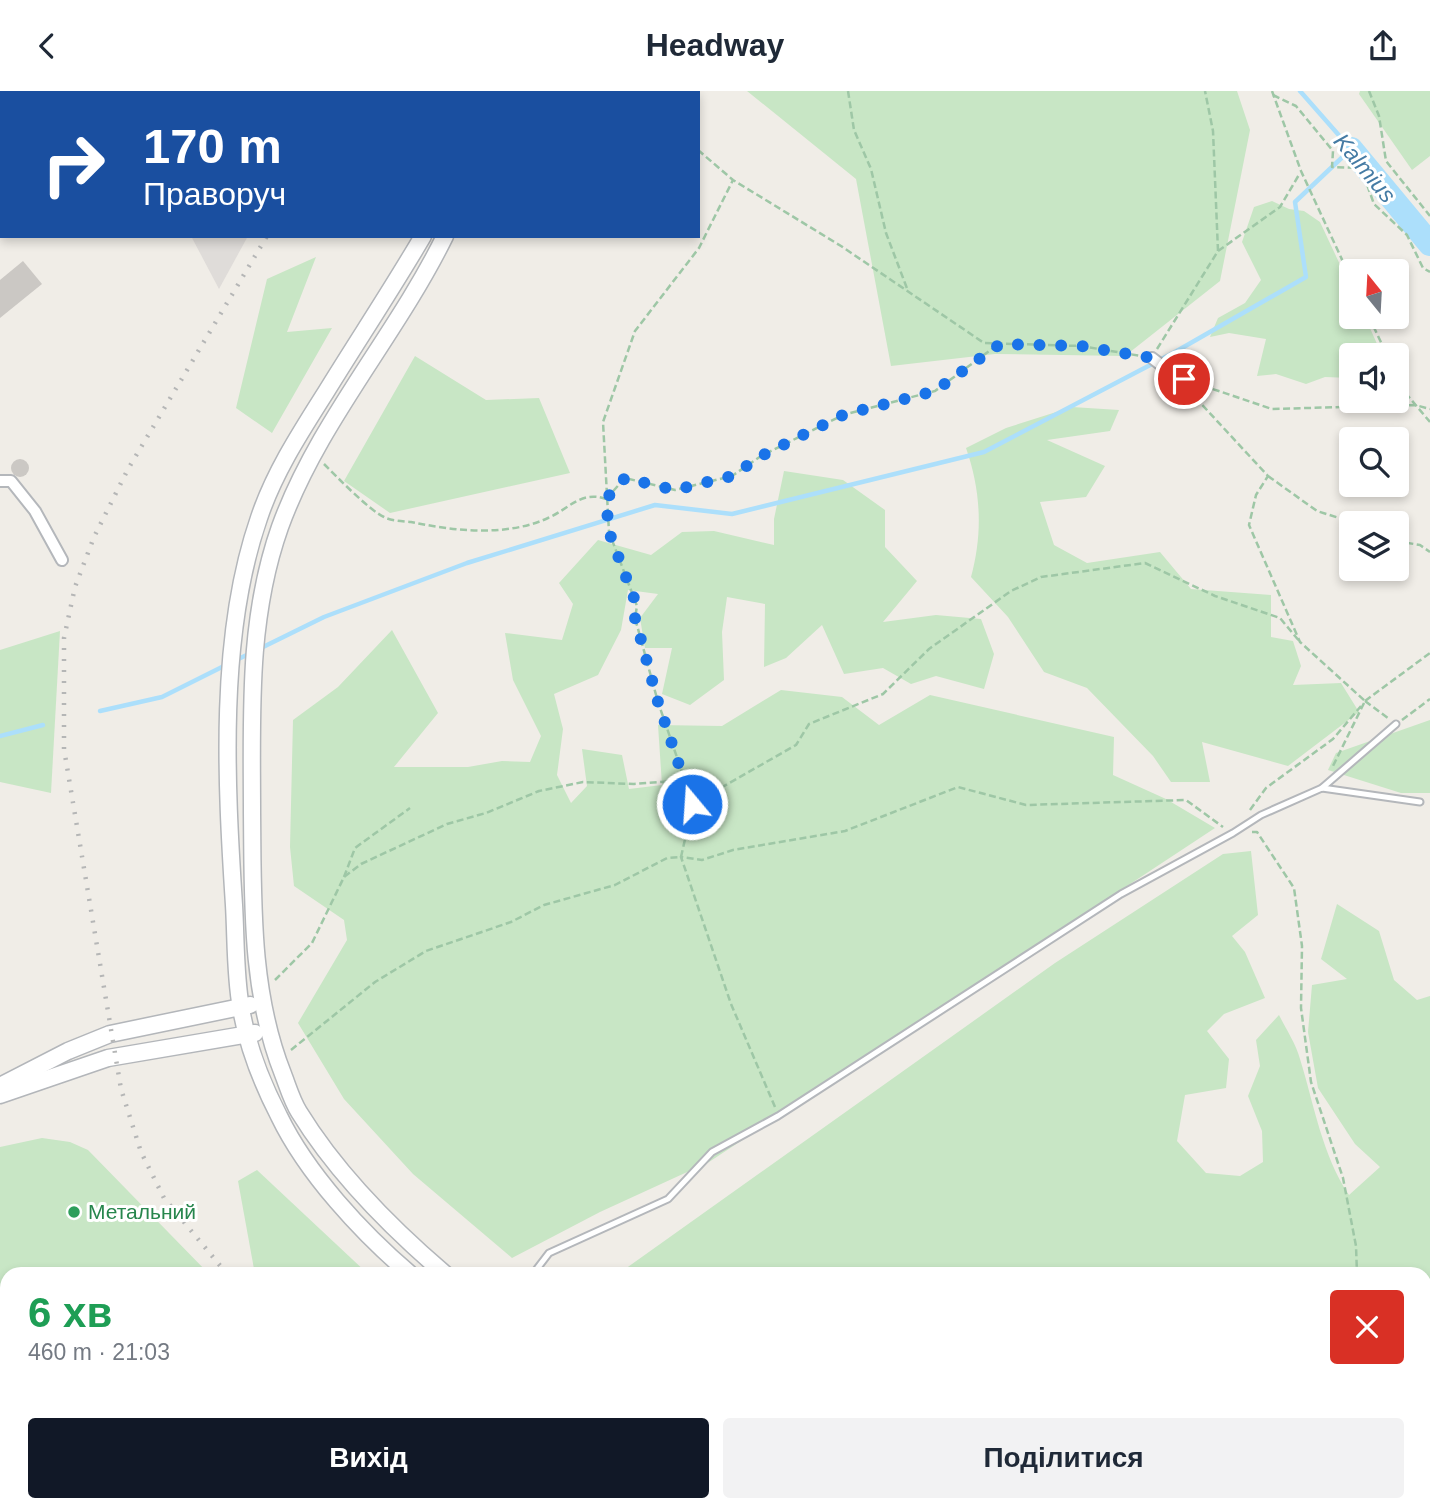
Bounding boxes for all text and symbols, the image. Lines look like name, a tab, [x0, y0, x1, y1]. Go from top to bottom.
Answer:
icon: back	[28, 27, 66, 65]
text: Headway	[646, 27, 784, 63]
icon: share	[1364, 27, 1402, 65]
icon: right	[28, 119, 119, 210]
text: 170 m	[143, 119, 282, 173]
water label: Kalmius	[1329, 128, 1402, 208]
text: Праворуч	[143, 176, 286, 212]
north arrow	[1339, 259, 1409, 329]
map controls	[1339, 259, 1409, 581]
button: sound	[1339, 343, 1409, 413]
pin	[1154, 349, 1214, 409]
icon: arrive	[1165, 360, 1203, 398]
button: search	[1339, 427, 1409, 497]
button: layers	[1339, 511, 1409, 581]
position arrow	[655, 767, 729, 841]
place label: Метальний	[88, 1200, 196, 1223]
marker: Метальний	[66, 1204, 82, 1220]
text: 6 хв	[28, 1289, 112, 1336]
button: close	[1330, 1290, 1404, 1364]
text: 460 m · 21:03	[28, 1339, 170, 1365]
button: Вихід	[28, 1418, 709, 1498]
button: Поділитися	[723, 1418, 1404, 1498]

